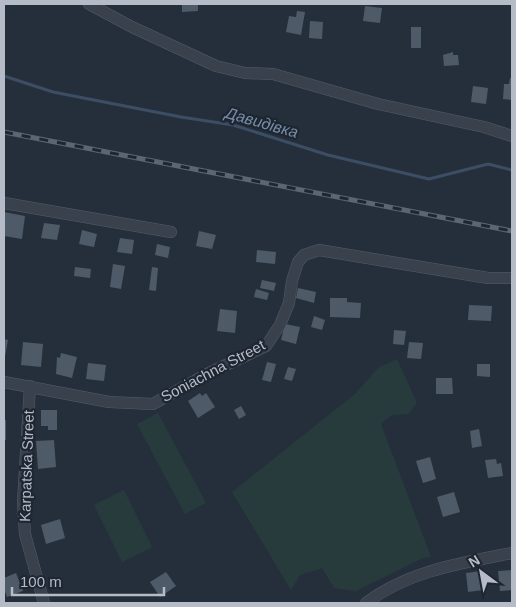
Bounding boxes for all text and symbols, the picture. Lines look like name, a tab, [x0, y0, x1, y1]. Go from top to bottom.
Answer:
water label: Давидівка	[222, 103, 300, 141]
street label: Soniachna Street	[158, 336, 268, 405]
street label: Karpatska Street	[16, 409, 37, 522]
north arrow	[456, 547, 506, 597]
text: N	[466, 552, 483, 570]
scale bar	[12, 564, 165, 596]
text: 100 m	[20, 573, 62, 590]

